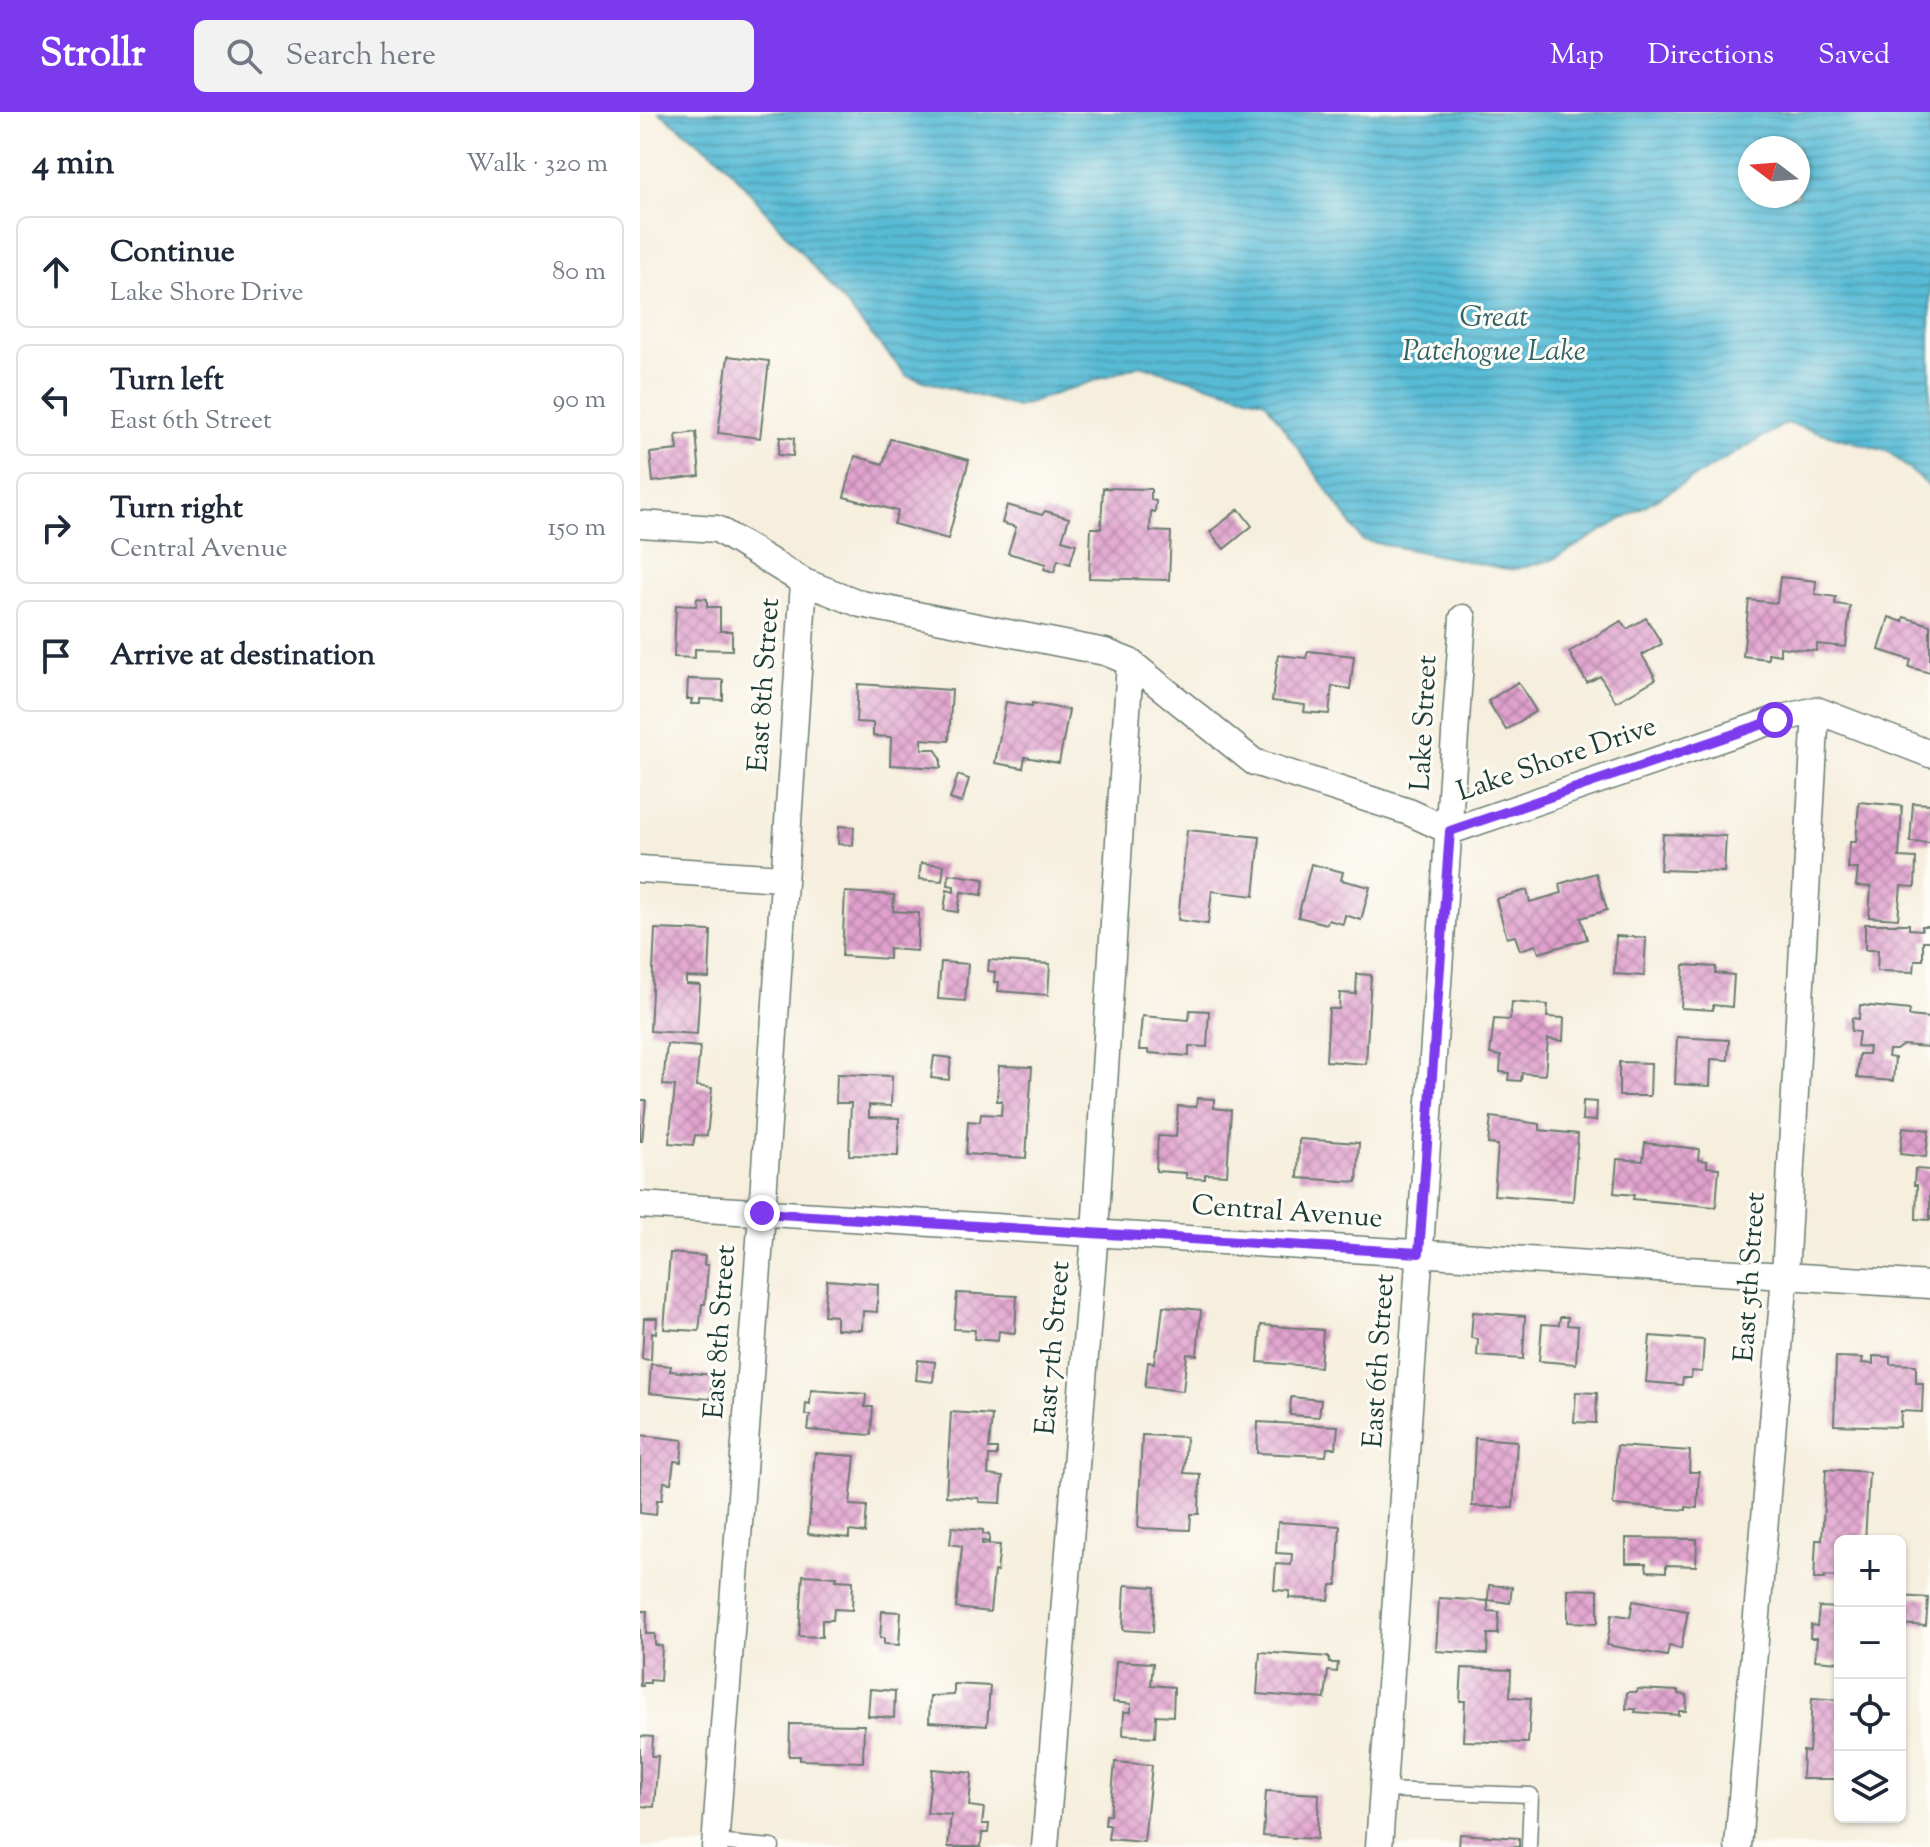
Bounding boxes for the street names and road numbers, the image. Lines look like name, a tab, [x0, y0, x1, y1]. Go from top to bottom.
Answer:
street label: East 8th Street	[739, 596, 791, 774]
street label: Lake Street	[1401, 654, 1449, 792]
street label: Lake Shore Drive	[1452, 707, 1662, 813]
street label: Central Avenue	[1190, 1186, 1384, 1240]
street label: East 5th Street	[1725, 1190, 1777, 1363]
street label: East 8th Street	[695, 1243, 747, 1421]
street label: East 7th Street	[1026, 1259, 1082, 1437]
street label: East 6th Street	[1354, 1272, 1406, 1449]

